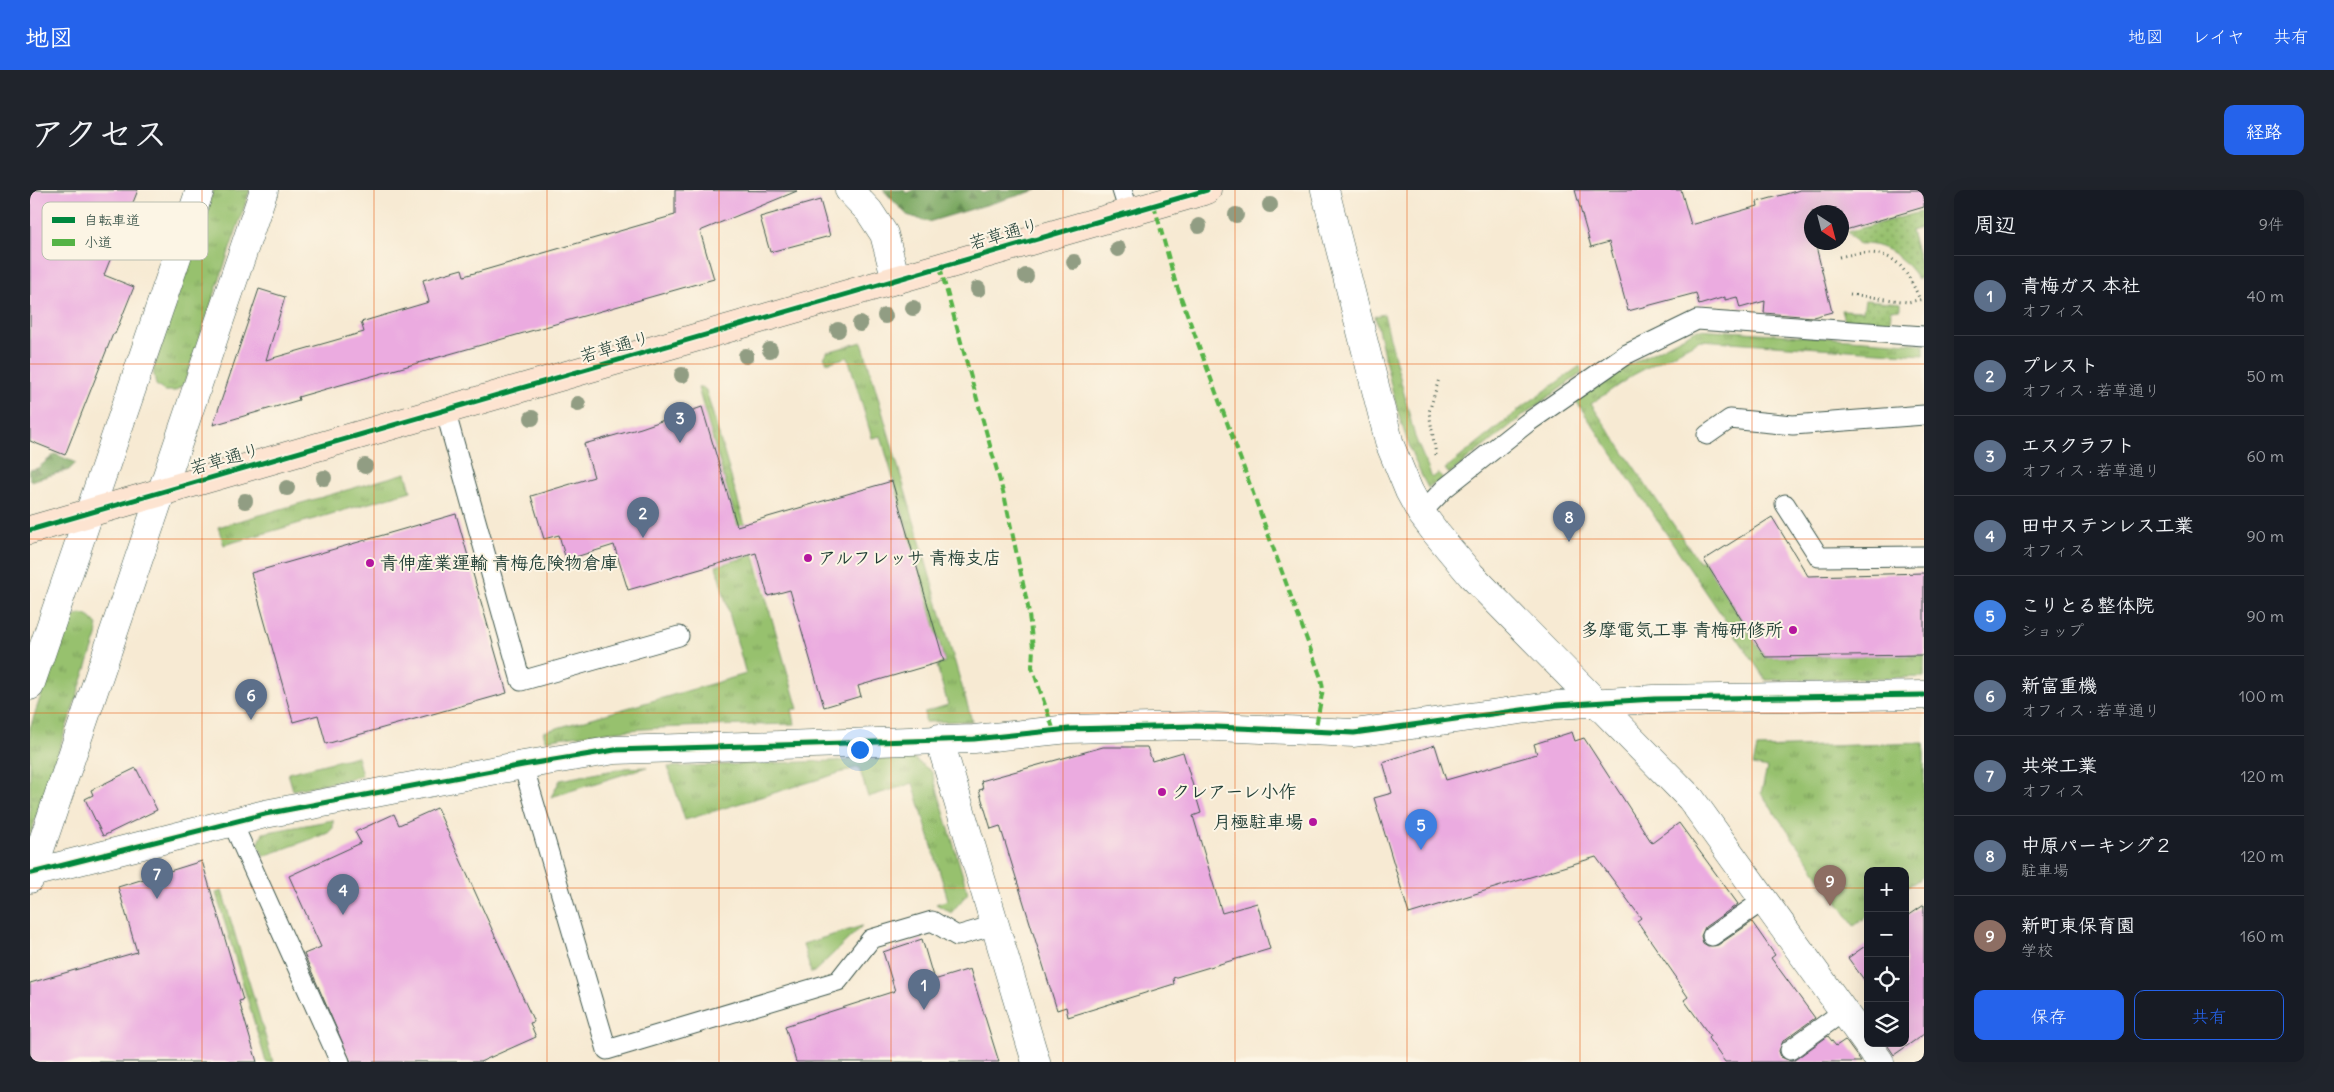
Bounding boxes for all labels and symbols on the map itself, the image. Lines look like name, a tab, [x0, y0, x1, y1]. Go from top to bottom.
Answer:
legend	[42, 202, 208, 260]
north arrow	[1804, 205, 1849, 250]
text: 自転車道	[84, 211, 140, 229]
street label: 若草通り	[966, 213, 1042, 254]
text: 小道	[84, 233, 112, 251]
street label: 若草通り	[577, 326, 653, 367]
pin: 3	[664, 402, 696, 443]
street label: 若草通り	[187, 438, 263, 479]
pin: 2	[627, 497, 659, 538]
pin: 8	[1553, 501, 1585, 542]
place label: アルフレッサ 青梅支店	[818, 546, 1001, 569]
place label: 青伸産業運輸 青梅危険物倉庫	[380, 551, 618, 574]
marker: アルフレッサ 青梅支店	[802, 552, 814, 564]
marker: 青伸産業運輸 青梅危険物倉庫	[364, 557, 376, 569]
place label: 多摩電気工事 青梅研修所	[1581, 618, 1783, 641]
marker: 多摩電気工事 青梅研修所	[1787, 624, 1799, 636]
pin: 6	[235, 679, 267, 720]
your location	[847, 737, 873, 763]
place label: クレアーレ小作	[1172, 780, 1297, 803]
marker: クレアーレ小作	[1156, 786, 1168, 798]
pin: 5	[1405, 809, 1437, 850]
place label: 月極駐車場	[1213, 810, 1303, 833]
marker: 月極駐車場	[1307, 816, 1319, 828]
pin: 7	[141, 858, 173, 899]
pin: 9	[1814, 865, 1846, 906]
pin: 4	[327, 874, 359, 915]
pin: 1	[908, 969, 940, 1010]

